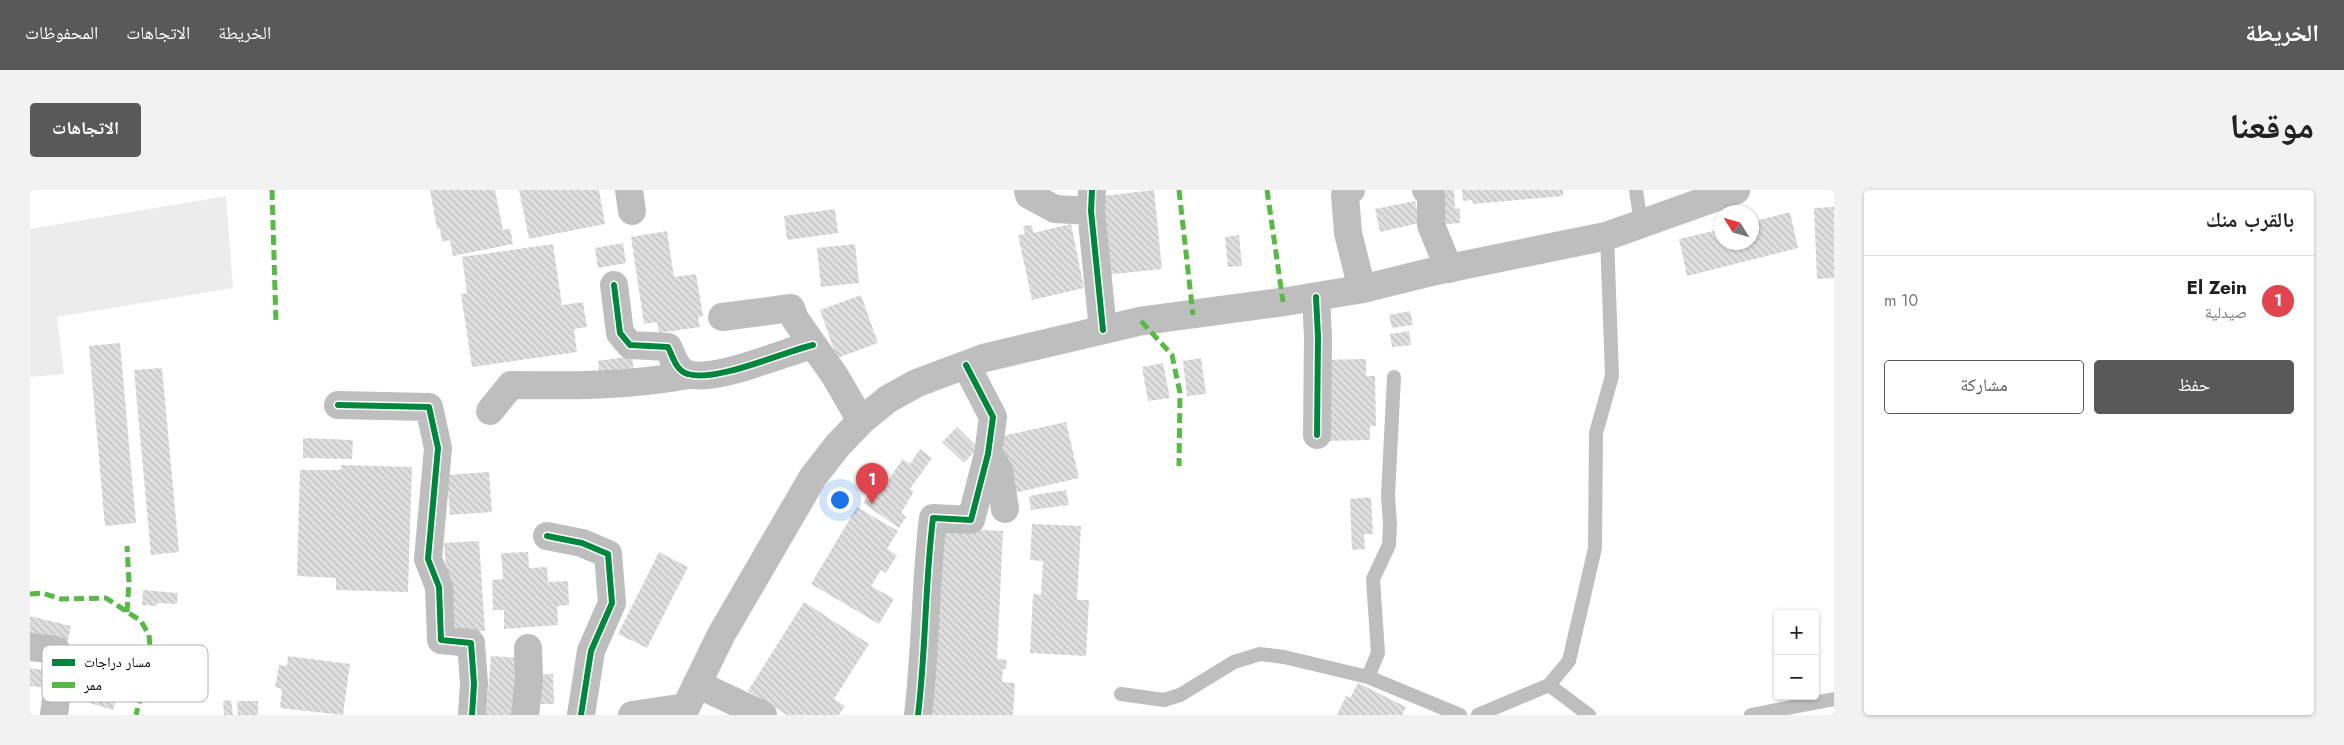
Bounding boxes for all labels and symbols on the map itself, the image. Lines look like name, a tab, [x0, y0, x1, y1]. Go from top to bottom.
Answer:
north arrow	[1714, 205, 1759, 250]
pin: 1	[856, 463, 888, 504]
your location	[827, 487, 853, 513]
legend	[42, 645, 208, 702]
text: مسار دراجات	[84, 652, 151, 672]
text: ممر	[83, 675, 102, 695]

